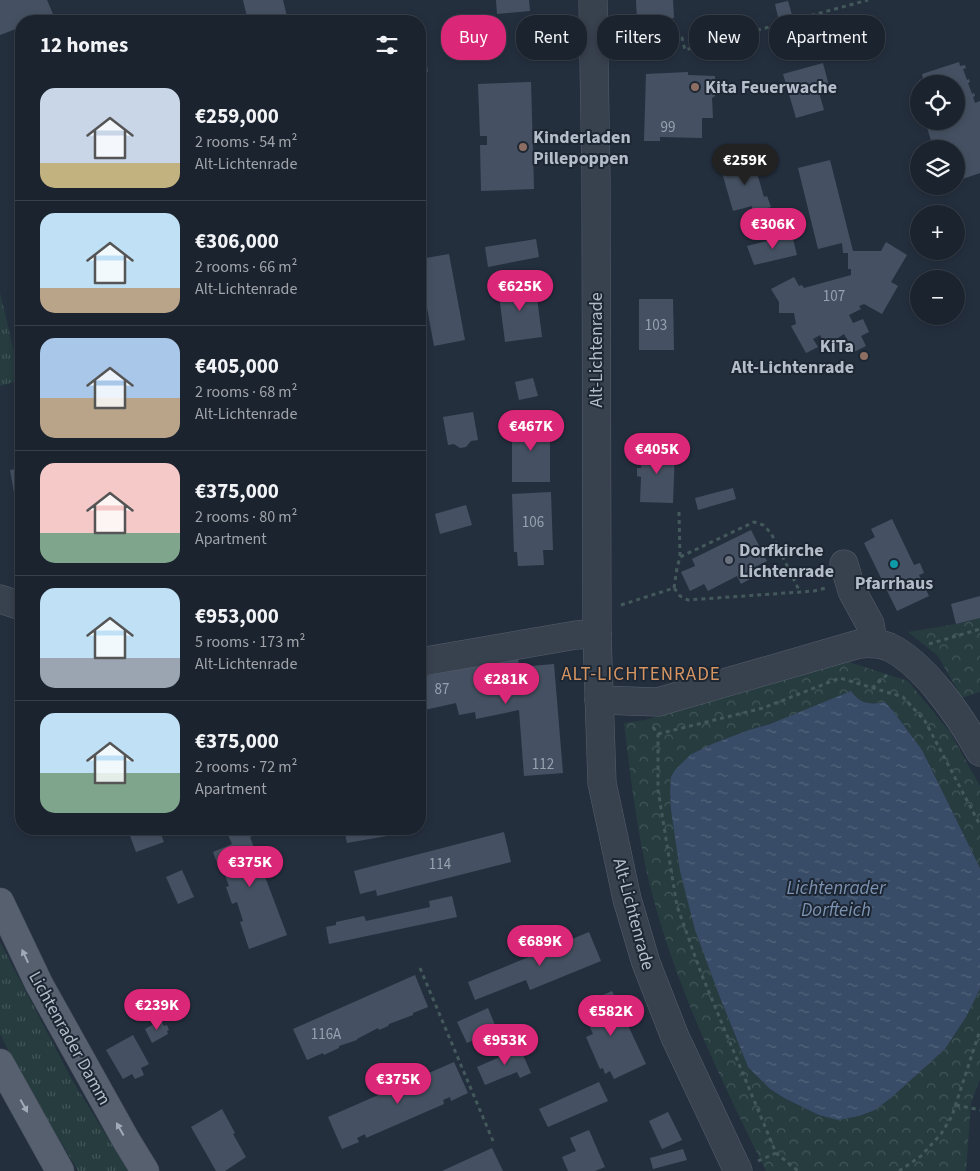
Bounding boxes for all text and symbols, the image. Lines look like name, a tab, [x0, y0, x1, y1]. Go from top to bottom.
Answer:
chip: Buy	[441, 15, 506, 60]
chip: Rent	[516, 15, 587, 60]
chip: Filters	[597, 15, 679, 60]
chip: New	[689, 15, 759, 60]
chip: Apartment	[769, 15, 885, 60]
text: 12 homes	[40, 30, 128, 60]
icon: filters	[373, 31, 401, 59]
place label: Kita Feuerwache	[705, 75, 837, 100]
map controls	[910, 75, 965, 325]
button: locate	[910, 75, 965, 130]
marker: Kita Feuerwache	[689, 81, 701, 93]
text: €259,000	[195, 101, 279, 131]
icon: home	[80, 108, 140, 168]
house number: 99	[661, 117, 675, 138]
place label: Kinderladen Pillepoppen	[533, 125, 631, 171]
text: 2 rooms · 54 m²	[195, 131, 297, 153]
button: layers	[910, 140, 965, 195]
marker: Kinderladen Pillepoppen	[517, 141, 529, 153]
pin: €259K	[710, 144, 780, 186]
text: €259K	[723, 149, 767, 171]
text: Alt-Lichtenrade	[195, 153, 297, 175]
button: +	[910, 205, 965, 260]
pin: €306K	[738, 208, 808, 250]
text: €306K	[751, 213, 795, 235]
text: €306,000	[195, 226, 279, 256]
icon: home	[80, 233, 140, 293]
text: 2 rooms · 66 m²	[195, 256, 297, 278]
pin: €625K	[485, 270, 555, 312]
button: −	[910, 270, 965, 325]
text: €625K	[498, 275, 542, 297]
text: Alt-Lichtenrade	[195, 278, 297, 300]
house number: 107	[823, 286, 845, 307]
street label: Alt-Lichtenrade	[584, 292, 609, 408]
house number: 103	[645, 315, 667, 336]
place label: KiTa Alt-Lichtenrade	[730, 334, 854, 380]
marker: KiTa Alt-Lichtenrade	[858, 350, 870, 362]
text: €405,000	[195, 351, 279, 381]
icon: home	[80, 358, 140, 418]
text: 2 rooms · 68 m²	[195, 381, 297, 403]
text: Alt-Lichtenrade	[195, 403, 297, 425]
pin: €467K	[496, 410, 566, 452]
text: €467K	[509, 415, 553, 437]
pin: €405K	[622, 432, 692, 475]
text: €405K	[635, 438, 679, 460]
text: €375,000	[195, 476, 279, 506]
icon: home	[80, 483, 140, 543]
text: 2 rooms · 80 m²	[195, 506, 297, 528]
house number: 106	[522, 512, 544, 533]
text: Apartment	[195, 528, 267, 550]
place label: Dorfkirche Lichtenrade	[739, 538, 834, 584]
marker: Dorfkirche Lichtenrade	[723, 554, 735, 566]
marker: Pfarrhaus	[888, 558, 900, 570]
place label: Pfarrhaus	[855, 571, 933, 596]
text: €953,000	[195, 601, 279, 631]
icon: home	[80, 608, 140, 668]
text: 5 rooms · 173 m²	[195, 631, 305, 653]
text: Alt-Lichtenrade	[195, 653, 297, 675]
district label: ALT-LICHTENRADE	[561, 661, 721, 688]
pin: €281K	[471, 662, 541, 705]
text: €281K	[484, 668, 528, 690]
house number: 87	[435, 679, 449, 700]
text: €375,000	[195, 726, 279, 756]
icon: home	[80, 733, 140, 793]
house number: 112	[532, 754, 554, 775]
text: 2 rooms · 72 m²	[195, 756, 297, 778]
text: Apartment	[195, 778, 267, 800]
pin: €375K	[215, 846, 285, 888]
text: €375K	[228, 851, 272, 873]
house number: 114	[429, 854, 452, 875]
street label: Alt-Lichtenrade	[607, 855, 661, 973]
water label: Lichtenrader Dorfteich	[787, 875, 887, 924]
pin: €689K	[505, 924, 575, 967]
text: €689K	[518, 930, 562, 952]
one-way arrow	[21, 949, 29, 963]
street label: Lichtenrader Damm	[22, 967, 117, 1110]
pin: €239K	[122, 988, 192, 1031]
text: €239K	[135, 994, 179, 1016]
pin: €582K	[576, 994, 646, 1037]
text: €582K	[589, 1000, 633, 1022]
house number: 116A	[311, 1024, 342, 1045]
pin: €953K	[470, 1024, 540, 1066]
text: €953K	[483, 1029, 527, 1051]
pin: €375K	[363, 1062, 433, 1105]
text: €375K	[376, 1068, 420, 1090]
one-way arrow	[19, 1099, 28, 1112]
one-way arrow	[116, 1122, 124, 1137]

